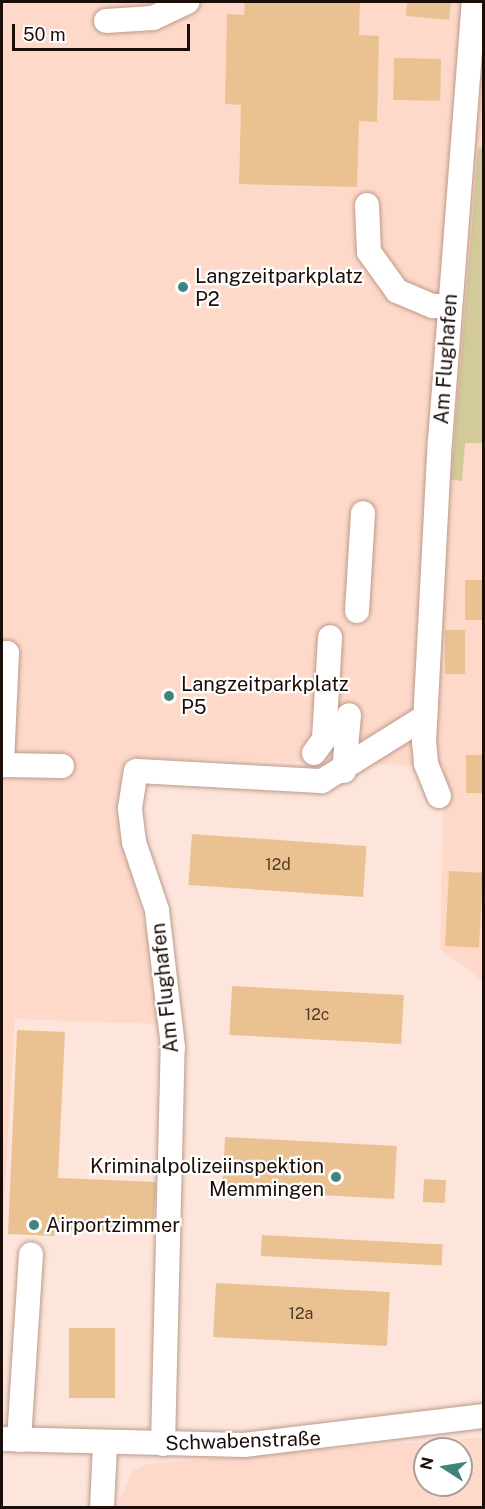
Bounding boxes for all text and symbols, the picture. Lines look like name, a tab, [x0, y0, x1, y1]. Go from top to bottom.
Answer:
scale bar	[15, 12, 194, 50]
text: 50 m	[23, 24, 66, 45]
place label: Langzeitparkplatz P2	[195, 264, 363, 311]
marker: Langzeitparkplatz P2	[176, 280, 190, 294]
street label: Am Flughafen	[429, 293, 463, 425]
place label: Langzeitparkplatz P5	[181, 672, 349, 719]
marker: Langzeitparkplatz P5	[162, 689, 176, 703]
house number: 12d	[265, 855, 291, 875]
street label: Am Flughafen	[146, 922, 184, 1054]
house number: 12c	[305, 1005, 329, 1025]
place label: Kriminalpolizeiinspektion Memmingen	[90, 1154, 324, 1201]
marker: Kriminalpolizeiinspektion Memmingen	[329, 1170, 343, 1184]
place label: Airportzimmer	[46, 1213, 180, 1237]
marker: Airportzimmer	[27, 1218, 41, 1232]
house number: 12a	[289, 1304, 313, 1324]
street label: Schwabenstraße	[165, 1426, 321, 1456]
north arrow	[413, 1437, 473, 1497]
text: N	[416, 1455, 437, 1472]

